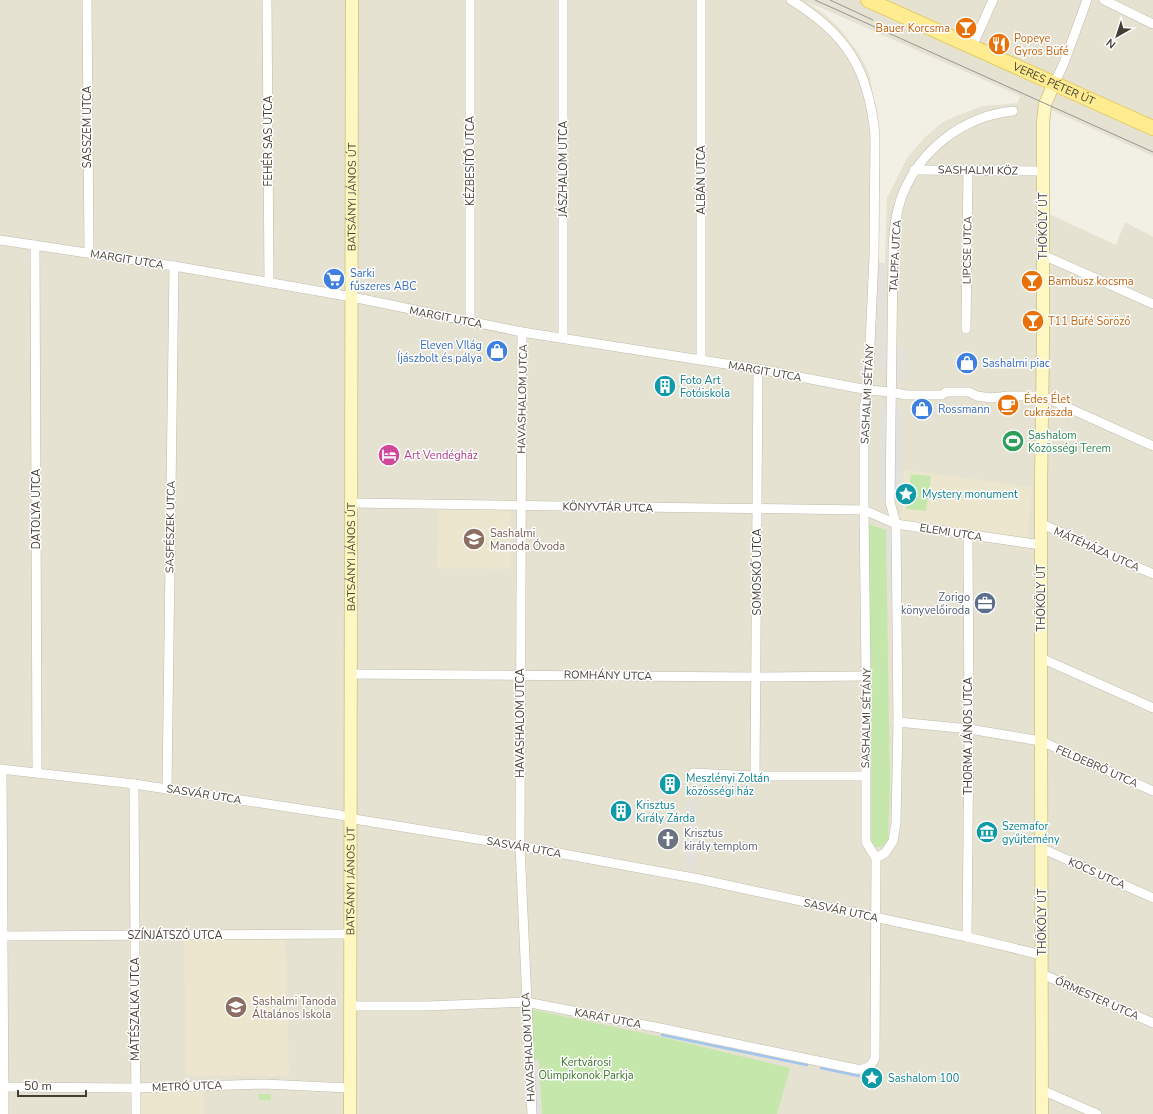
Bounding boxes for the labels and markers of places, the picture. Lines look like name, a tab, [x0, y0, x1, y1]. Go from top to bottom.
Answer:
bar icon: Bauer Korcsma	[953, 15, 979, 41]
place label: Bauer Korcsma	[876, 21, 950, 36]
restaurant icon: Popeye Gyros Büfé	[986, 31, 1012, 57]
place label: Popeye Gyros Büfé	[1014, 31, 1069, 59]
supermarket icon: Sarki fűszeres ABC	[321, 266, 347, 292]
place label: Sarki fűszeres ABC	[350, 266, 417, 294]
bar icon: Bambusz kocsma	[1019, 268, 1045, 294]
place label: Bambusz kocsma	[1048, 274, 1134, 289]
bar icon: T11 Büfé Söröző	[1020, 308, 1046, 334]
place label: T11 Büfé Söröző	[1048, 314, 1130, 329]
place label: Eleven VIlág Íjászbolt és pálya	[397, 338, 482, 366]
shop icon: Eleven VIlág Íjászbolt és pálya	[484, 338, 510, 364]
shop icon: Sashalmi piac	[954, 350, 980, 376]
place label: Sashalmi piac	[982, 356, 1050, 371]
building icon: Foto Art Fotóiskola	[652, 373, 678, 399]
place label: Foto Art Fotóiskola	[680, 373, 730, 401]
place label: Édes Élet cukrászda	[1024, 391, 1073, 420]
cafe icon: Édes Élet cukrászda	[995, 392, 1021, 418]
shop icon: Rossmann	[909, 396, 935, 422]
place label: Rossmann	[938, 402, 990, 417]
sports icon: Sashalom Közösségi Terem	[1000, 428, 1026, 454]
place label: Sashalom Közösségi Terem	[1028, 428, 1111, 456]
hotel icon: Art Vendégház	[376, 442, 402, 468]
place label: Art Vendégház	[404, 448, 478, 463]
place icon: Mystery monument	[893, 481, 919, 507]
place label: Mystery monument	[922, 487, 1018, 502]
school or university icon: Sashalmi Manoda Óvoda	[461, 526, 487, 552]
place label: Sashalmi Manoda Óvoda	[490, 526, 565, 554]
place label: Zorigo könyvelőiroda	[901, 590, 970, 618]
office icon: Zorigo könyvelőiroda	[972, 590, 998, 616]
building icon: Meszlényi Zoltán közösségi ház	[657, 771, 683, 797]
place label: Meszlényi Zoltán közösségi ház	[686, 771, 769, 799]
building icon: Krisztus Király Zárda	[608, 798, 634, 824]
place label: Krisztus Király Zárda	[636, 798, 695, 826]
museum icon: Szemafor gyűjtemény	[974, 819, 1000, 845]
place label: Szemafor gyűjtemény	[1002, 819, 1060, 847]
church icon: Krisztus király templom	[655, 826, 681, 852]
place label: Krisztus király templom	[684, 826, 758, 854]
school or university icon: Sashalmi Tanoda Általános Iskola	[223, 994, 249, 1020]
place label: Sashalmi Tanoda Általános Iskola	[252, 994, 336, 1022]
place icon: Sashalom 100	[859, 1065, 885, 1091]
place label: Sashalom 100	[888, 1071, 960, 1086]

